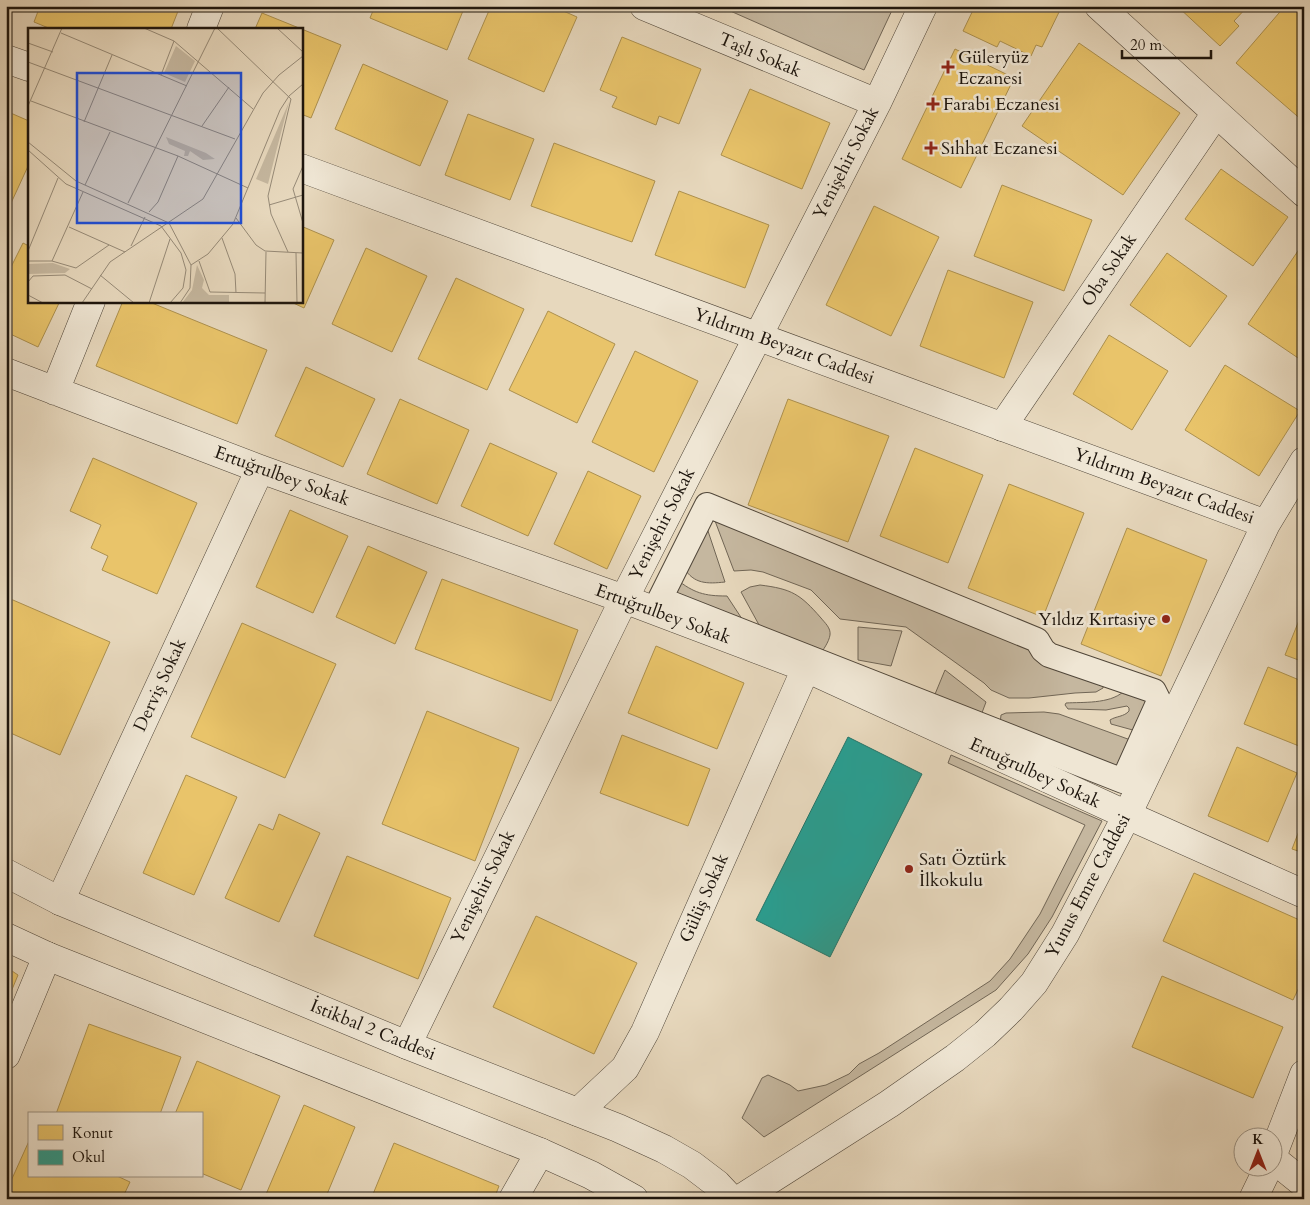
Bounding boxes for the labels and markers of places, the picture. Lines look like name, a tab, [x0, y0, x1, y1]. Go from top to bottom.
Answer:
place label: Güleryüz Eczanesi	[958, 45, 1029, 91]
marker: Güleryüz Eczanesi	[942, 61, 954, 73]
place label: Farabi Eczanesi	[943, 92, 1060, 117]
marker: Farabi Eczanesi	[927, 98, 939, 110]
place label: Sıhhat Eczanesi	[941, 136, 1058, 161]
marker: Sıhhat Eczanesi	[925, 142, 937, 154]
place label: Yıldız Kırtasiye	[1038, 607, 1156, 632]
marker: Yıldız Kırtasiye	[1160, 613, 1172, 625]
place label: Satı Öztürk İlkokulu	[919, 847, 1007, 893]
marker: Satı Öztürk İlkokulu	[903, 863, 915, 875]

